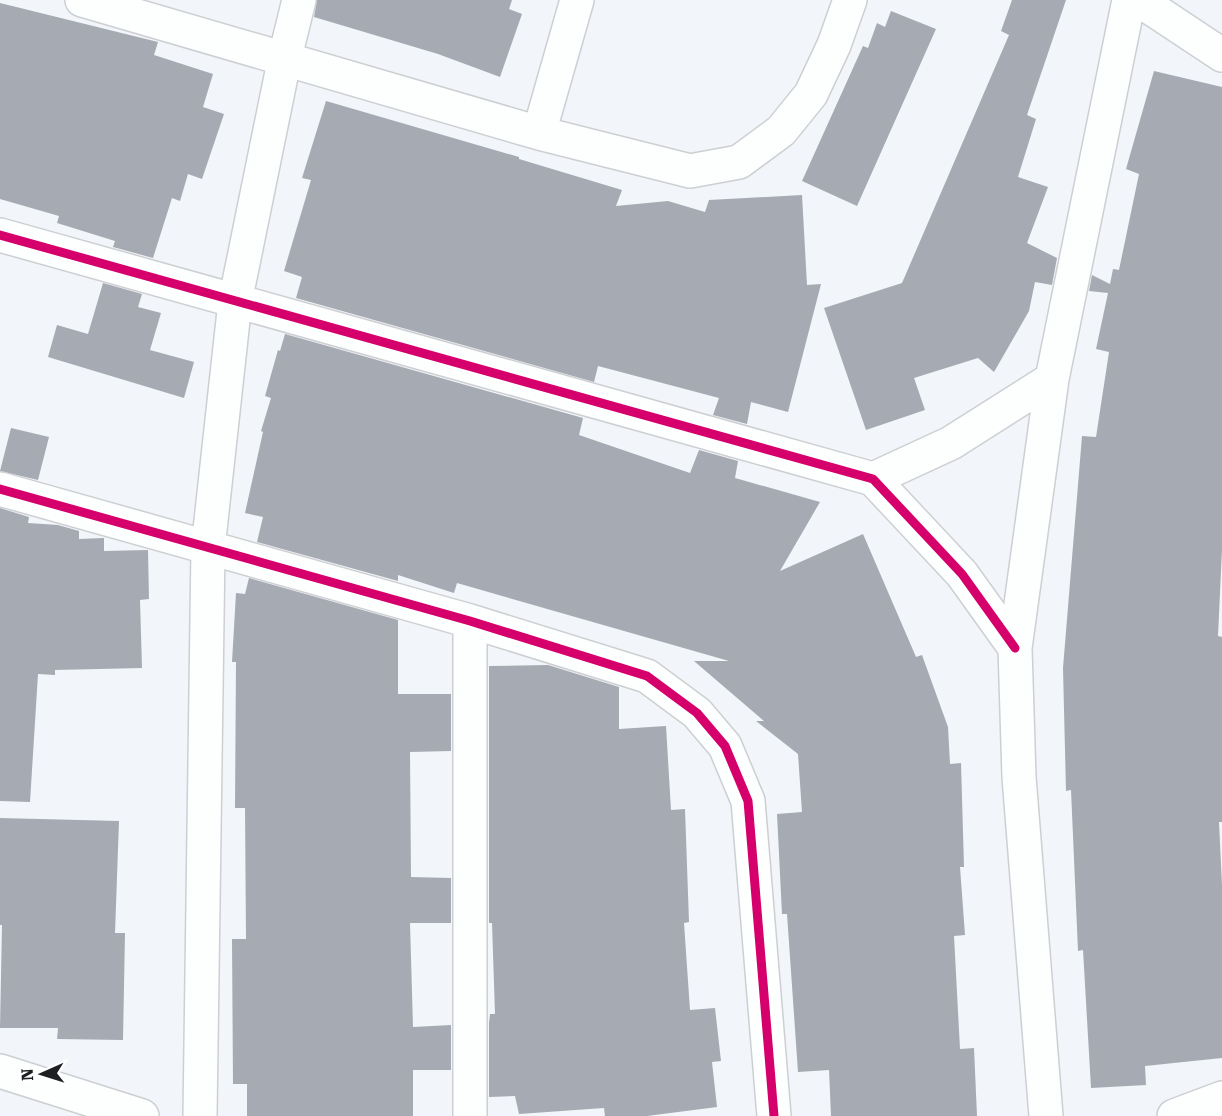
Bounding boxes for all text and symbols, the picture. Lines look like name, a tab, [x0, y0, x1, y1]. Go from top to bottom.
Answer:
north arrow	[12, 1044, 72, 1104]
text: N	[18, 1068, 37, 1081]

